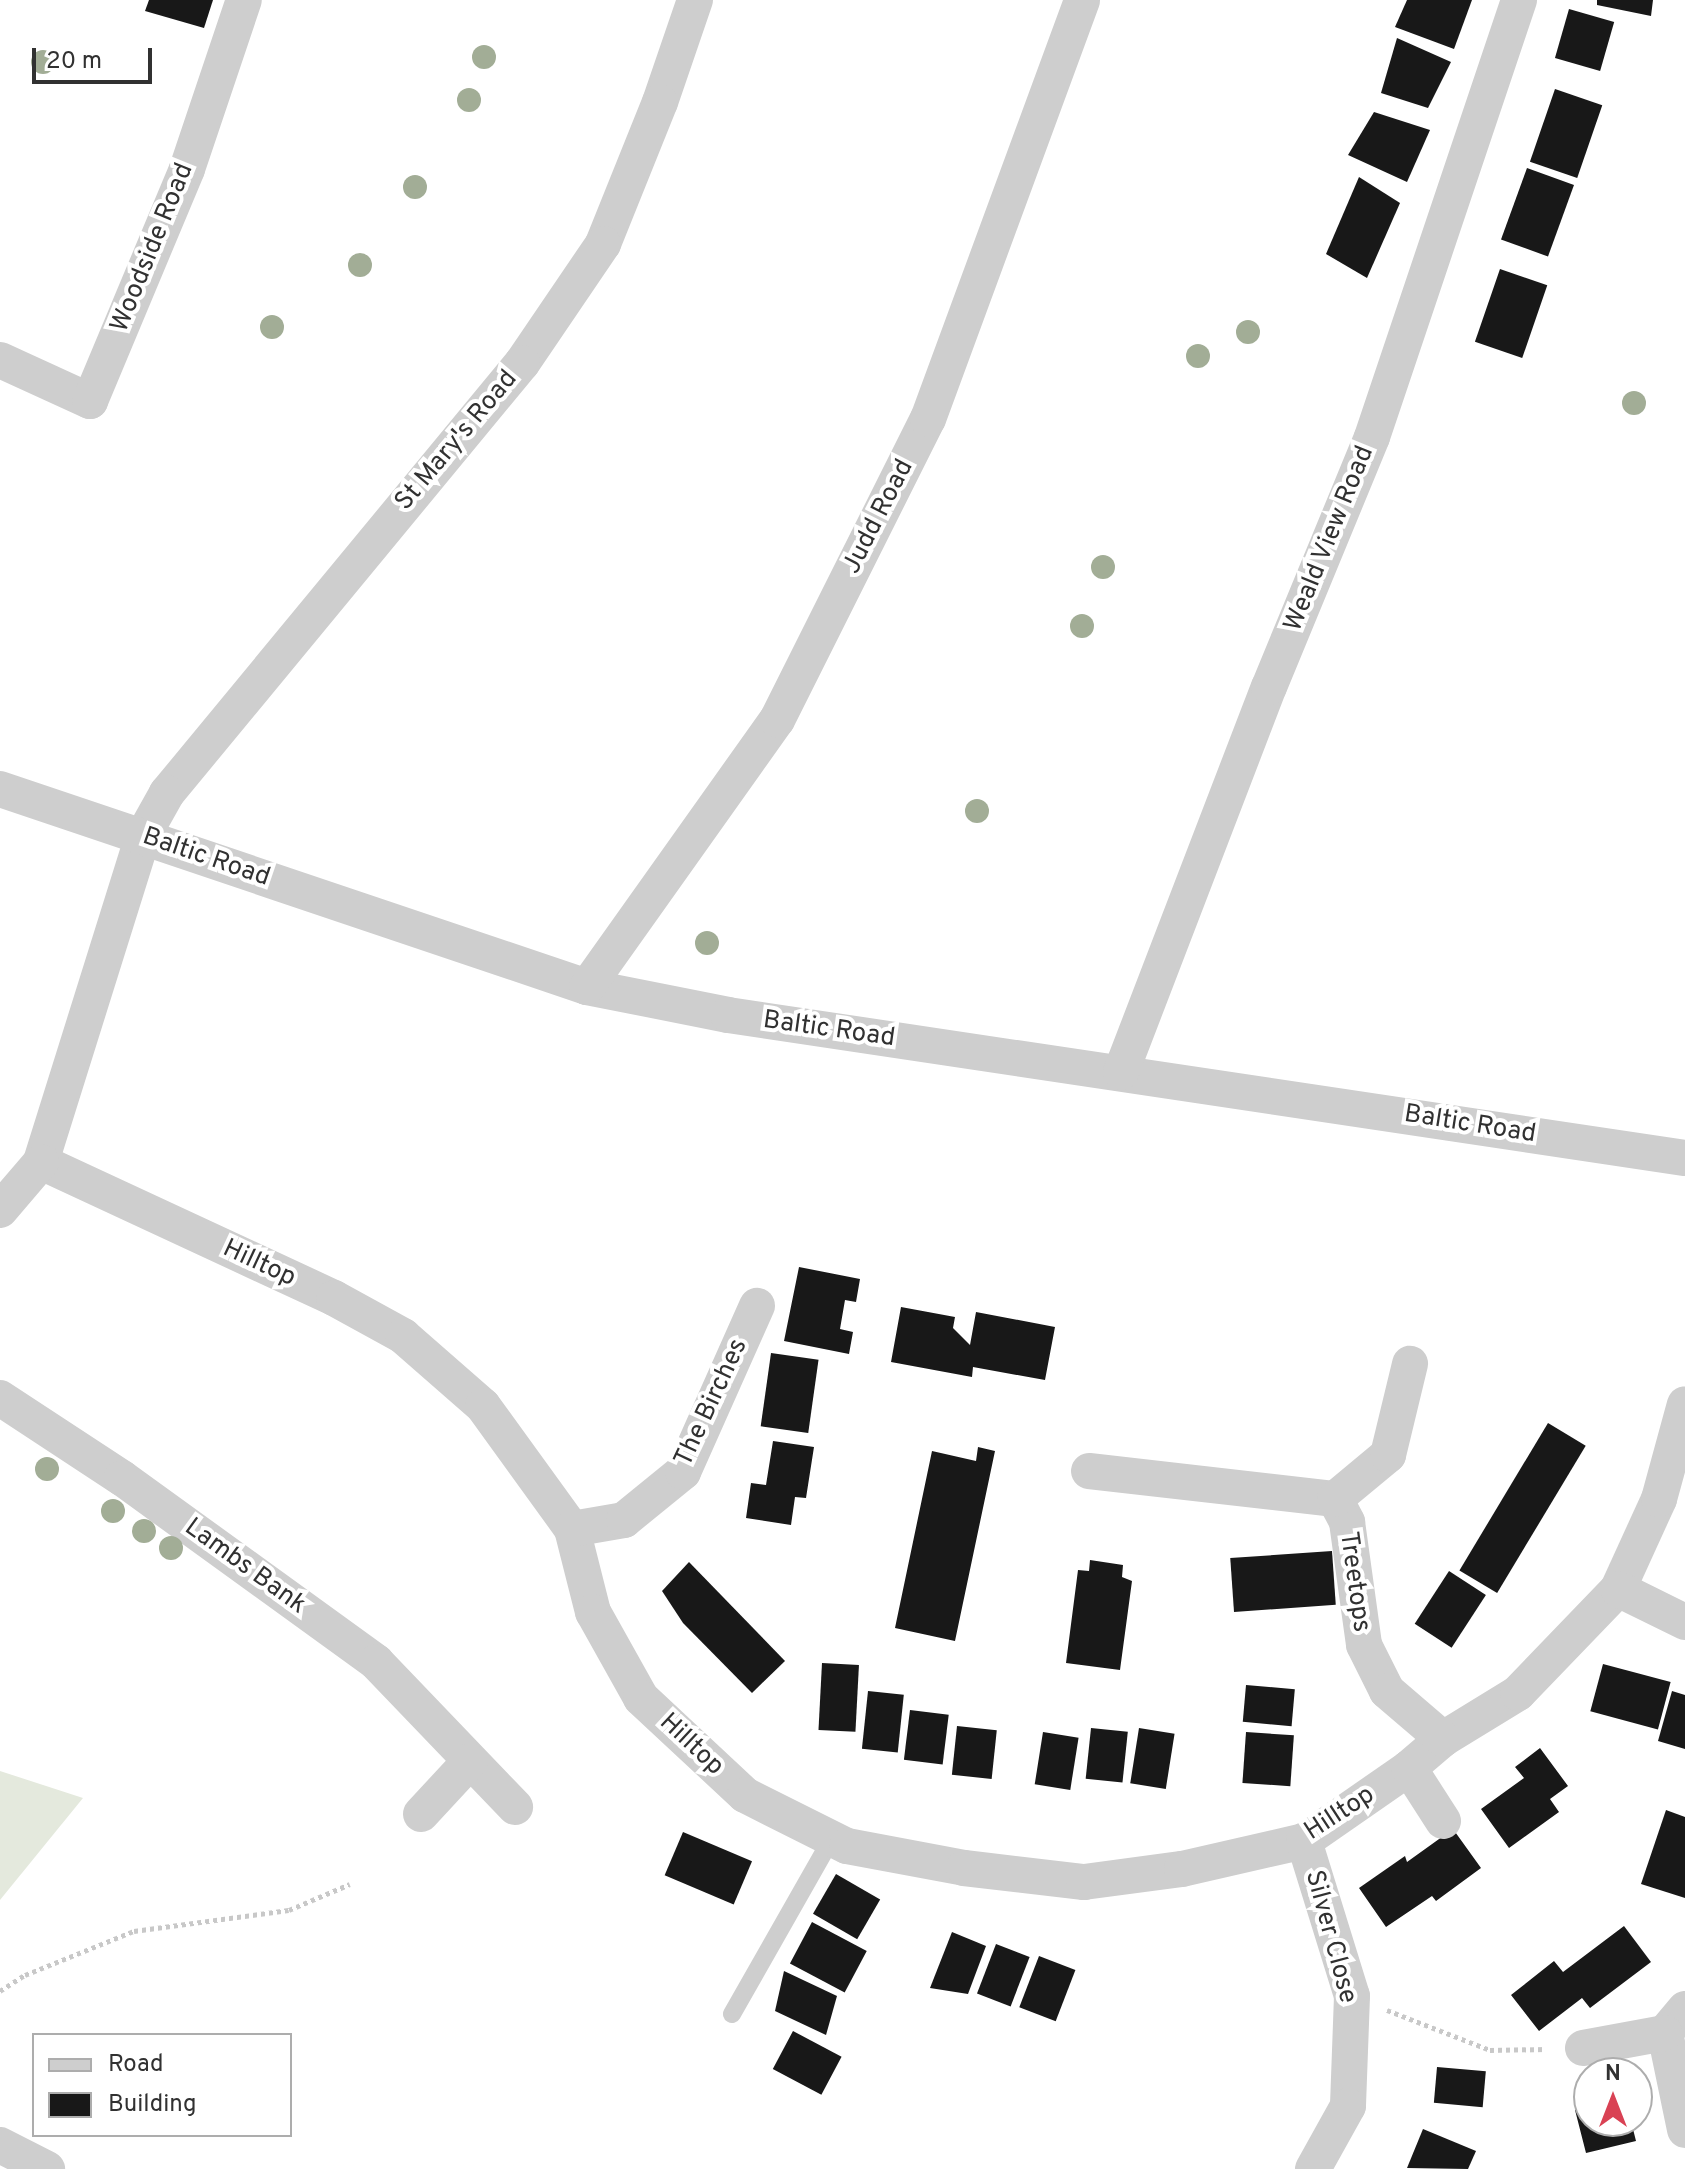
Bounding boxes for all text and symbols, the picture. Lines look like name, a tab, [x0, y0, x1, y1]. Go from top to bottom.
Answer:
scale bar	[36, 32, 156, 82]
text: 20 m	[46, 47, 102, 77]
street label: Woodside Road	[105, 159, 201, 337]
street label: St Mary's Road	[389, 364, 525, 518]
street label: Weald View Road	[1278, 441, 1382, 637]
street label: Judd Road	[837, 455, 921, 579]
street label: Baltic Road	[138, 822, 274, 894]
street label: Baltic Road	[761, 1005, 897, 1055]
street label: Baltic Road	[1402, 1099, 1538, 1151]
street label: Hilltop	[217, 1234, 301, 1294]
street label: The Birches	[669, 1334, 755, 1472]
street label: Lambs Bank	[178, 1512, 312, 1622]
street label: Treetops	[1332, 1530, 1376, 1634]
street label: Hilltop	[652, 1707, 730, 1783]
street label: Hilltop	[1299, 1780, 1381, 1848]
street label: Silver Close	[1297, 1867, 1363, 2007]
legend	[32, 2033, 292, 2137]
text: Road	[108, 2050, 164, 2080]
north arrow	[1573, 2057, 1653, 2137]
text: N	[1605, 2061, 1621, 2088]
text: Building	[108, 2090, 197, 2120]

